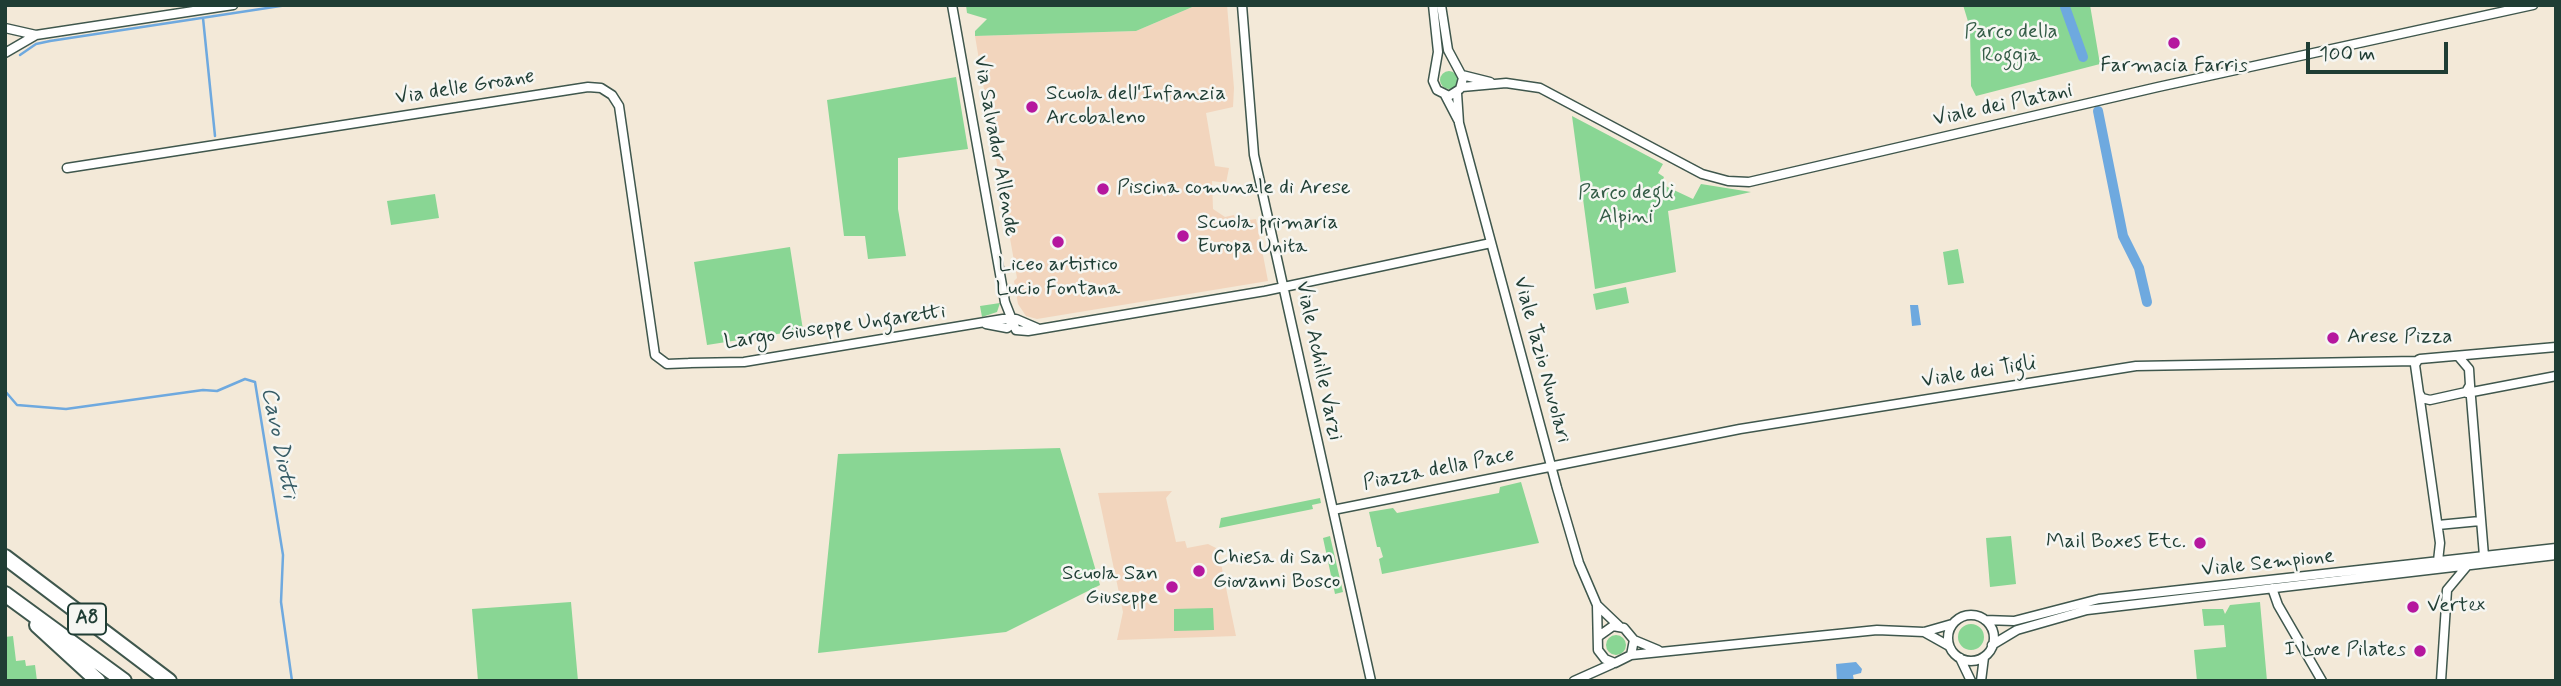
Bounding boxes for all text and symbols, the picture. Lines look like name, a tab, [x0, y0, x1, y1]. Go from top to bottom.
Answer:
park label: Parco della Roggia	[1964, 20, 2058, 70]
scale bar	[2309, 28, 2451, 72]
marker: Farmacia Farris	[2166, 35, 2182, 51]
text: 100 m	[2319, 40, 2375, 68]
street label: Via Salvador Allende	[967, 54, 1023, 238]
place label: Farmacia Farris	[2100, 54, 2248, 80]
street label: Via delle Groane	[393, 65, 537, 111]
street label: Viale dei Platani	[1931, 79, 2075, 133]
place label: Scuola dell'Infanzia Arcobaleno	[1046, 82, 1226, 132]
marker: Scuola dell'Infanzia Arcobaleno	[1024, 99, 1040, 115]
place label: Piscina comunale di Arese	[1117, 176, 1351, 202]
marker: Piscina comunale di Arese	[1095, 181, 1111, 197]
park label: Parco degli Alpini	[1578, 181, 1674, 231]
place label: Scuola primaria Europa Unita	[1197, 211, 1338, 261]
marker: Scuola primaria Europa Unita	[1175, 228, 1191, 244]
marker: Liceo artistico Lucio Fontana	[1050, 234, 1066, 250]
place label: Liceo artistico Lucio Fontana	[996, 253, 1120, 303]
street label: Viale Tazio Nuvolari	[1507, 274, 1575, 446]
street label: Viale Achille Varzi	[1289, 279, 1347, 443]
street label: Largo Giuseppe Ungaretti	[723, 300, 947, 356]
place label: Arese Pizza	[2347, 325, 2453, 351]
marker: Arese Pizza	[2325, 330, 2341, 346]
street label: Viale dei Tigli	[1920, 352, 2038, 394]
water label: Cavo Diotti	[254, 385, 302, 501]
street label: Piazza della Pace	[1361, 443, 1517, 497]
place label: Mail Boxes Etc.	[2046, 530, 2186, 556]
marker: Mail Boxes Etc.	[2192, 535, 2208, 551]
street label: Viale Sempione	[2200, 544, 2336, 584]
place label: Chiesa di San Giovanni Bosco	[1213, 546, 1340, 596]
place label: Scuola San Giuseppe	[1062, 562, 1158, 612]
marker: Chiesa di San Giovanni Bosco	[1191, 563, 1207, 579]
marker: Scuola San Giuseppe	[1164, 579, 1180, 595]
place label: Vertex	[2427, 594, 2485, 620]
marker: Vertex	[2405, 599, 2421, 615]
road number: A8	[68, 604, 106, 634]
place label: I Love Pilates	[2284, 638, 2406, 664]
marker: I Love Pilates	[2412, 643, 2428, 659]

